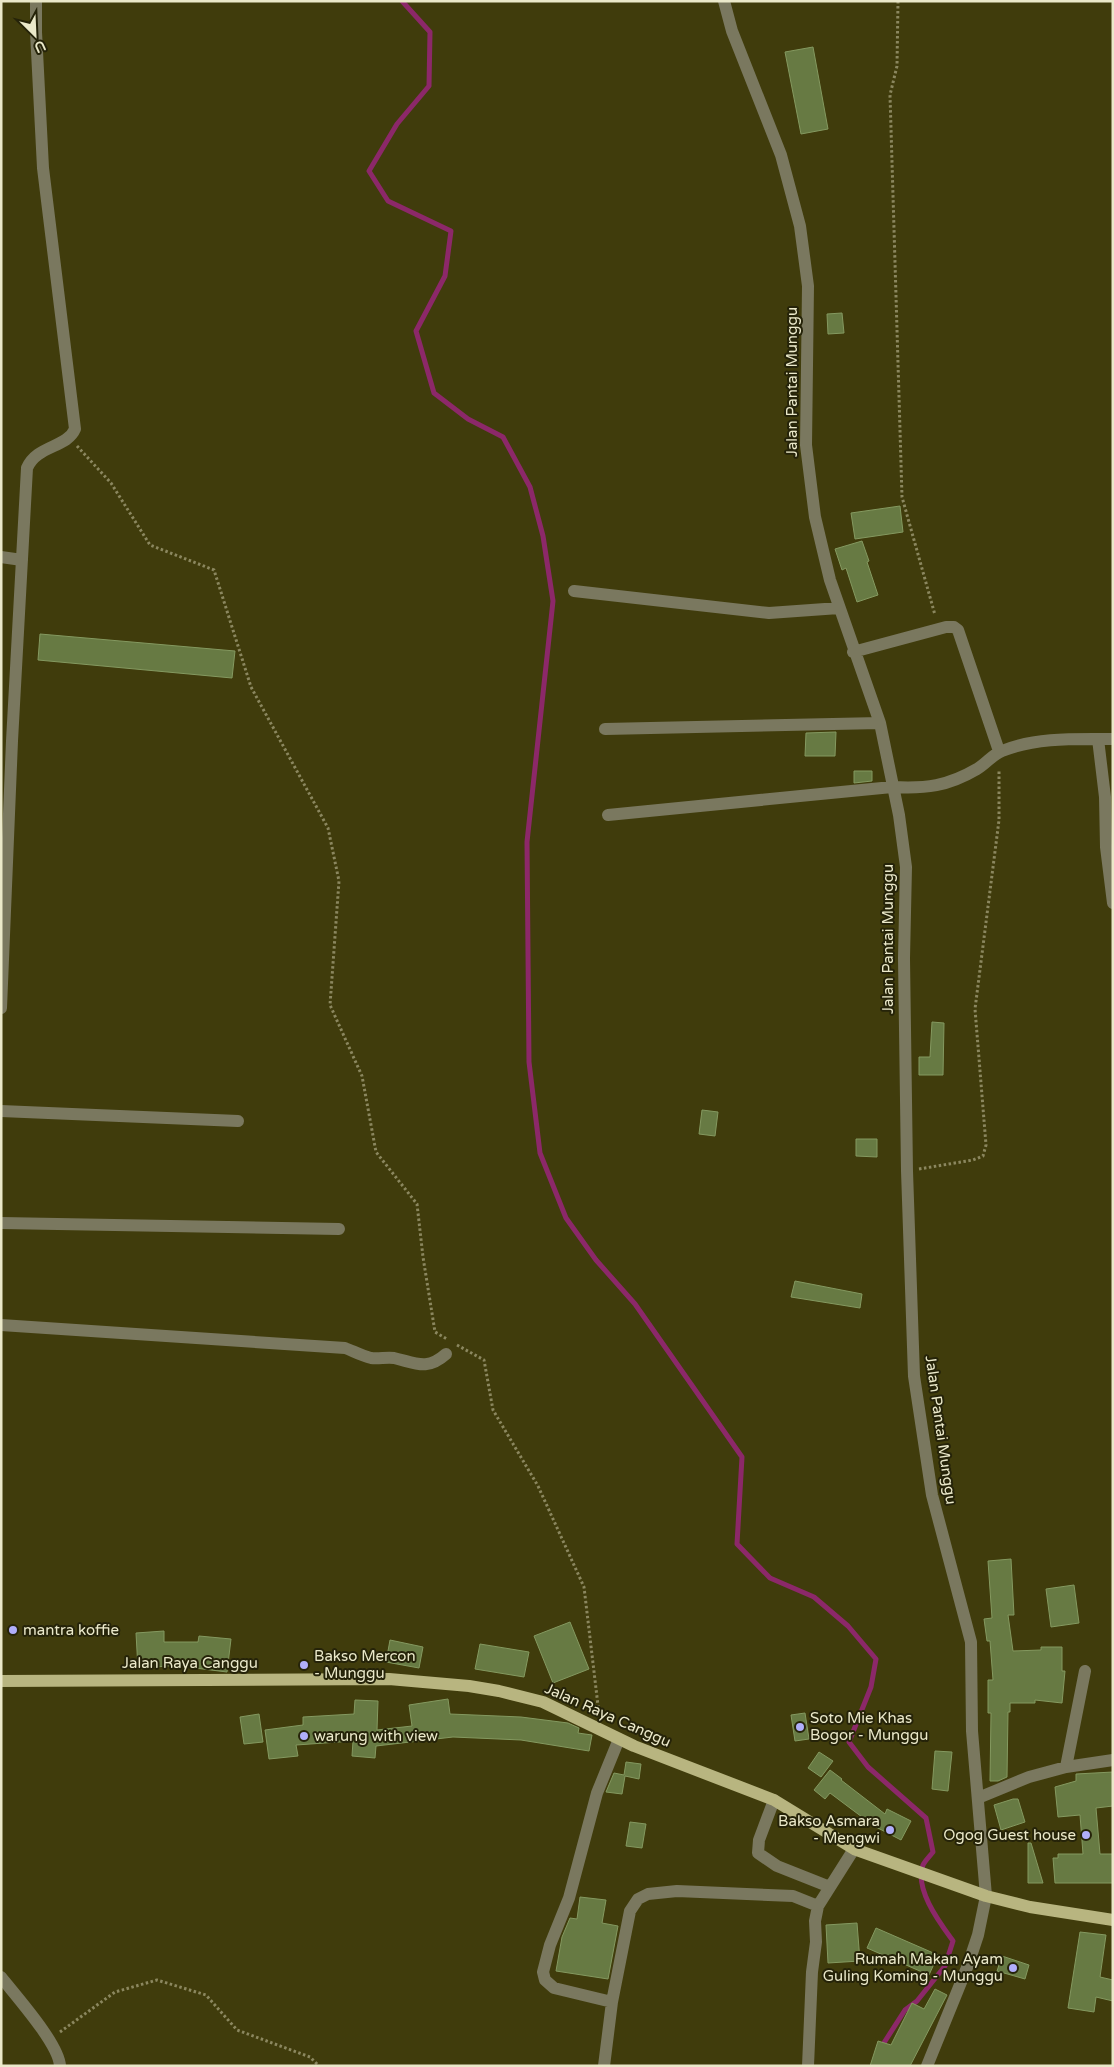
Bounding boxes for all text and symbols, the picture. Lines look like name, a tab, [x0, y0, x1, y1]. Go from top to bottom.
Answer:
north arrow	[10, 10, 60, 60]
text: U	[32, 36, 48, 56]
street label: Jalan Pantai Munggu	[783, 307, 801, 457]
street label: Jalan Pantai Munggu	[879, 864, 897, 1014]
street label: Jalan Pantai Munggu	[922, 1354, 960, 1506]
place label: mantra koffie	[23, 1621, 119, 1639]
marker: mantra koffie	[7, 1624, 19, 1636]
place label: Bakso Mercon - Munggu	[314, 1647, 416, 1682]
street label: Jalan Raya Canggu	[122, 1654, 258, 1672]
marker: Bakso Mercon - Munggu	[298, 1659, 310, 1671]
street label: Jalan Raya Canggu	[542, 1679, 674, 1751]
place label: Soto Mie Khas Bogor - Munggu	[810, 1709, 928, 1744]
marker: Soto Mie Khas Bogor - Munggu	[794, 1721, 806, 1733]
place label: warung with view	[314, 1727, 438, 1745]
marker: warung with view	[298, 1730, 310, 1742]
place label: Bakso Asmara - Mengwi	[778, 1812, 880, 1847]
marker: Bakso Asmara - Mengwi	[884, 1824, 896, 1836]
place label: Ogog Guest house	[943, 1826, 1076, 1844]
marker: Ogog Guest house	[1080, 1829, 1092, 1841]
place label: Rumah Makan Ayam Guling Koming - Munggu	[823, 1950, 1003, 1985]
marker: Rumah Makan Ayam Guling Koming - Munggu	[1007, 1962, 1019, 1974]

